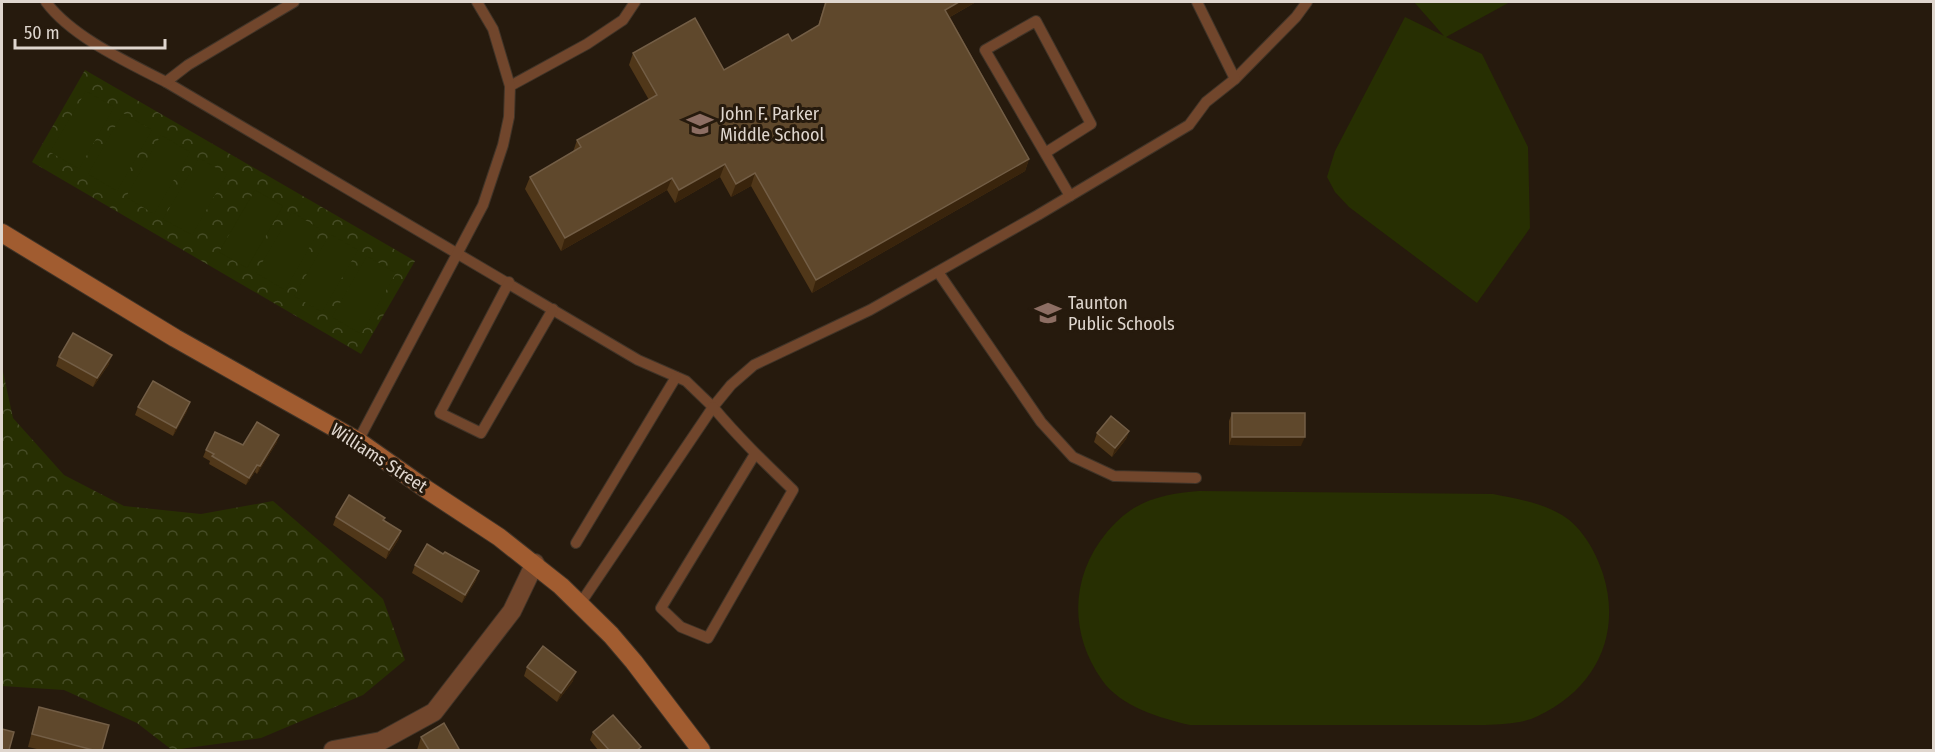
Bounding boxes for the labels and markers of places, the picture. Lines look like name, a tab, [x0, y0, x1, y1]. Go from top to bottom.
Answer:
place label: John F. Parker Middle School	[720, 103, 824, 146]
school or university icon: John F. Parker Middle School	[685, 109, 715, 139]
place label: Taunton Public Schools	[1068, 292, 1175, 335]
school or university icon: Taunton Public Schools	[1033, 298, 1063, 328]

